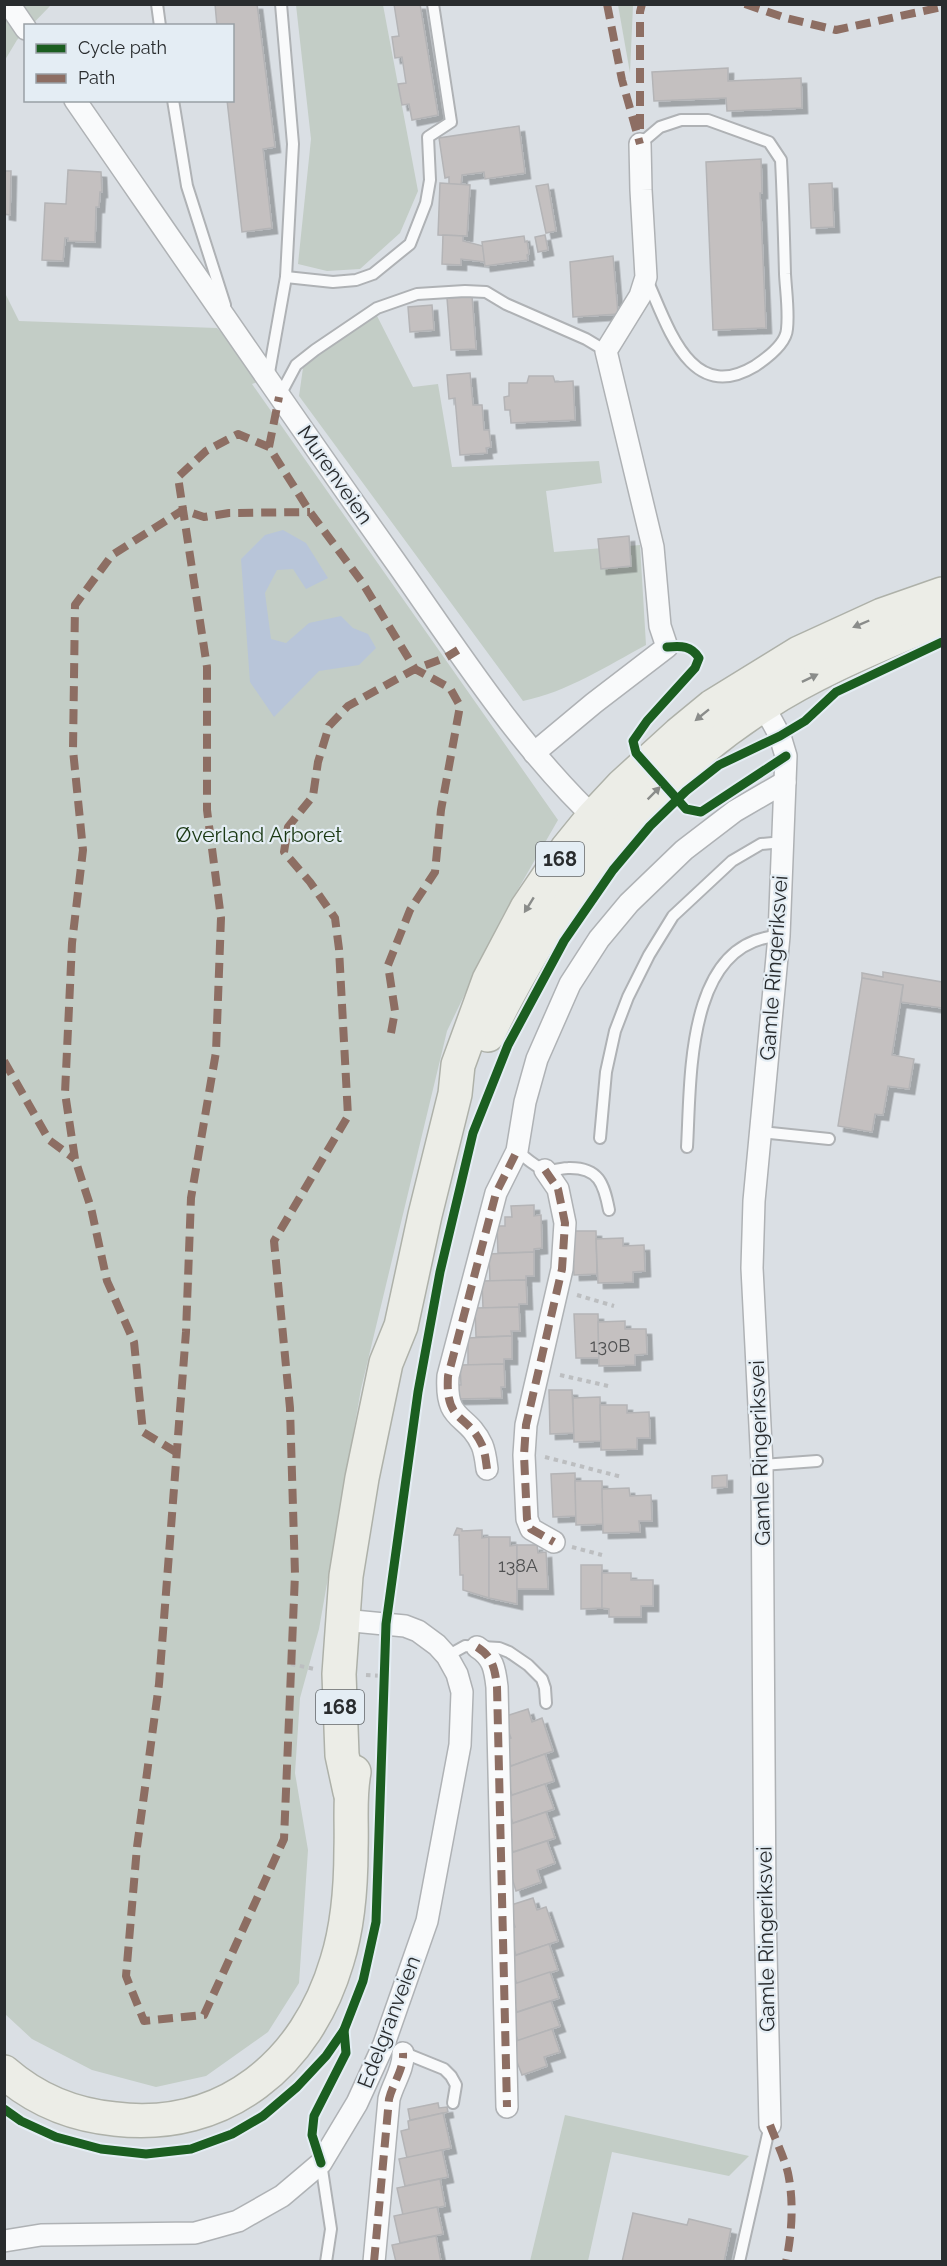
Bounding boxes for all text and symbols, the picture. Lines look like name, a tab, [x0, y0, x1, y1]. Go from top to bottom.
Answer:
legend	[24, 24, 234, 102]
text: Cycle path	[78, 37, 167, 58]
text: Path	[78, 67, 115, 88]
street label: Murenveien	[292, 421, 378, 529]
one-way arrow	[852, 620, 869, 629]
one-way arrow	[802, 674, 819, 683]
one-way arrow	[694, 709, 710, 722]
one-way arrow	[646, 786, 661, 800]
park label: Øverland Arboret	[176, 822, 342, 847]
road number: 168	[536, 842, 584, 876]
street label: Gamle Ringeriksvei	[755, 875, 792, 1061]
one-way arrow	[524, 897, 535, 913]
house number: 130B	[590, 1335, 630, 1356]
street label: Gamle Ringeriksvei	[744, 1360, 775, 1546]
house number: 138A	[498, 1555, 538, 1576]
road number: 168	[316, 1690, 364, 1724]
street label: Gamle Ringeriksvei	[751, 1846, 780, 2032]
street label: Edelgranveien	[352, 1952, 425, 2091]

